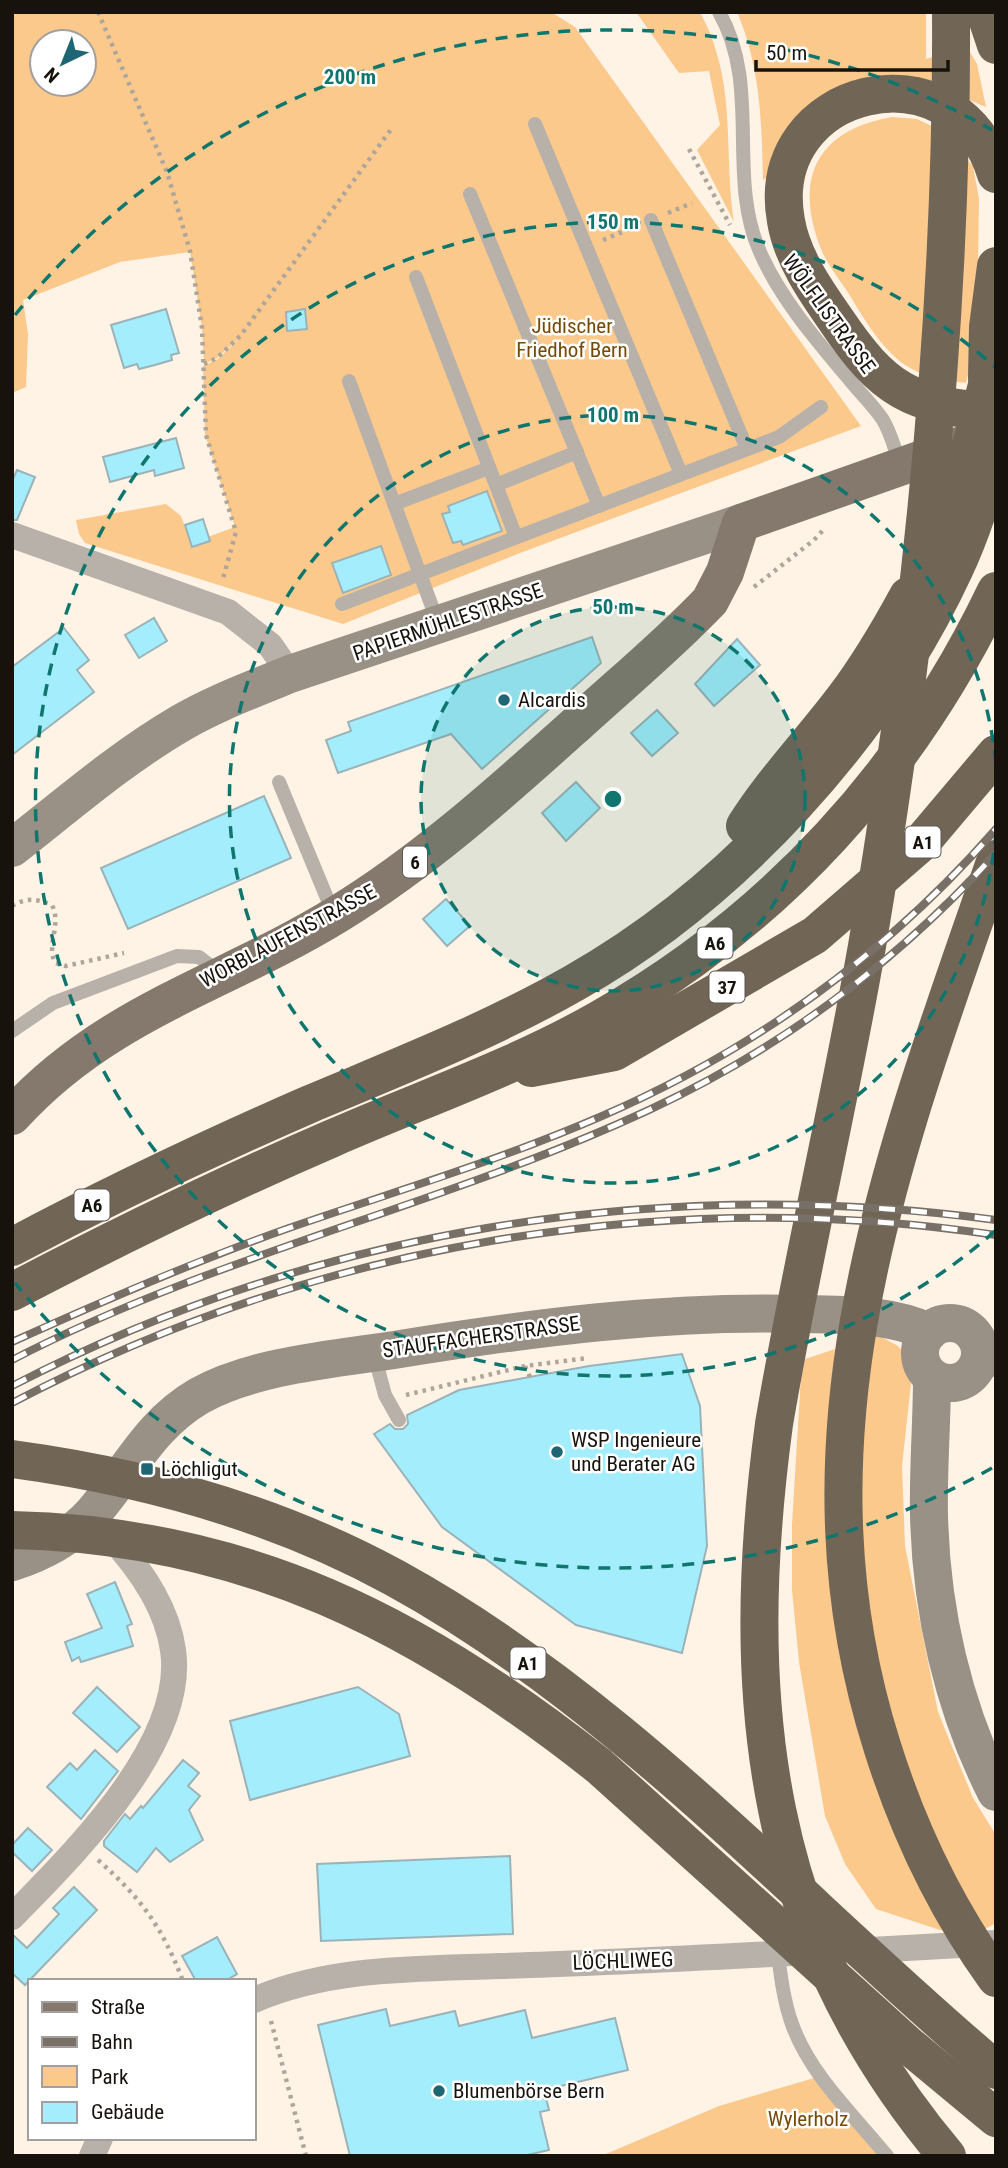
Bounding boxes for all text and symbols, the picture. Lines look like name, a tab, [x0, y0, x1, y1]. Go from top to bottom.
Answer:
north arrow	[28, 28, 98, 98]
scale bar	[756, 28, 948, 72]
text: 50 m	[766, 41, 807, 65]
text: N	[40, 63, 64, 87]
text: 200 m	[324, 65, 376, 89]
text: 150 m	[587, 210, 639, 234]
street label: WÖLFLISTRASSE	[778, 250, 880, 378]
park label: Jüdischer Friedhof Bern	[516, 314, 628, 362]
text: 100 m	[587, 403, 639, 427]
street label: PAPIERMÜHLESTRASSE	[350, 578, 546, 666]
text: 50 m	[592, 595, 634, 619]
place label: Alcardis	[518, 688, 586, 712]
marker: Alcardis	[496, 692, 512, 708]
centre of rings	[601, 787, 625, 811]
road number: A1	[906, 827, 940, 858]
road number: 6	[403, 846, 427, 877]
street label: WORBLAUFENSTRASSE	[196, 879, 380, 993]
road number: A6	[698, 928, 732, 959]
road number: 37	[710, 972, 744, 1002]
road number: A6	[74, 1190, 110, 1220]
street label: STAUFFACHERSTRASSE	[381, 1311, 581, 1363]
place label: WSP Ingenieure und Berater AG	[571, 1428, 701, 1476]
marker: WSP Ingenieure und Berater AG	[549, 1444, 565, 1460]
place label: Löchligut	[161, 1457, 238, 1481]
marker: Löchligut	[139, 1461, 155, 1477]
road number: A1	[510, 1648, 546, 1679]
street label: LÖCHLIWEG	[572, 1947, 674, 1975]
legend	[28, 1979, 256, 2140]
text: Straße	[91, 1995, 145, 2019]
text: Bahn	[91, 2030, 133, 2054]
text: Park	[91, 2065, 129, 2089]
place label: Blumenbörse Bern	[453, 2079, 605, 2103]
marker: Blumenbörse Bern	[431, 2083, 447, 2099]
text: Gebäude	[91, 2100, 164, 2124]
park label: Wylerholz	[768, 2107, 848, 2131]

